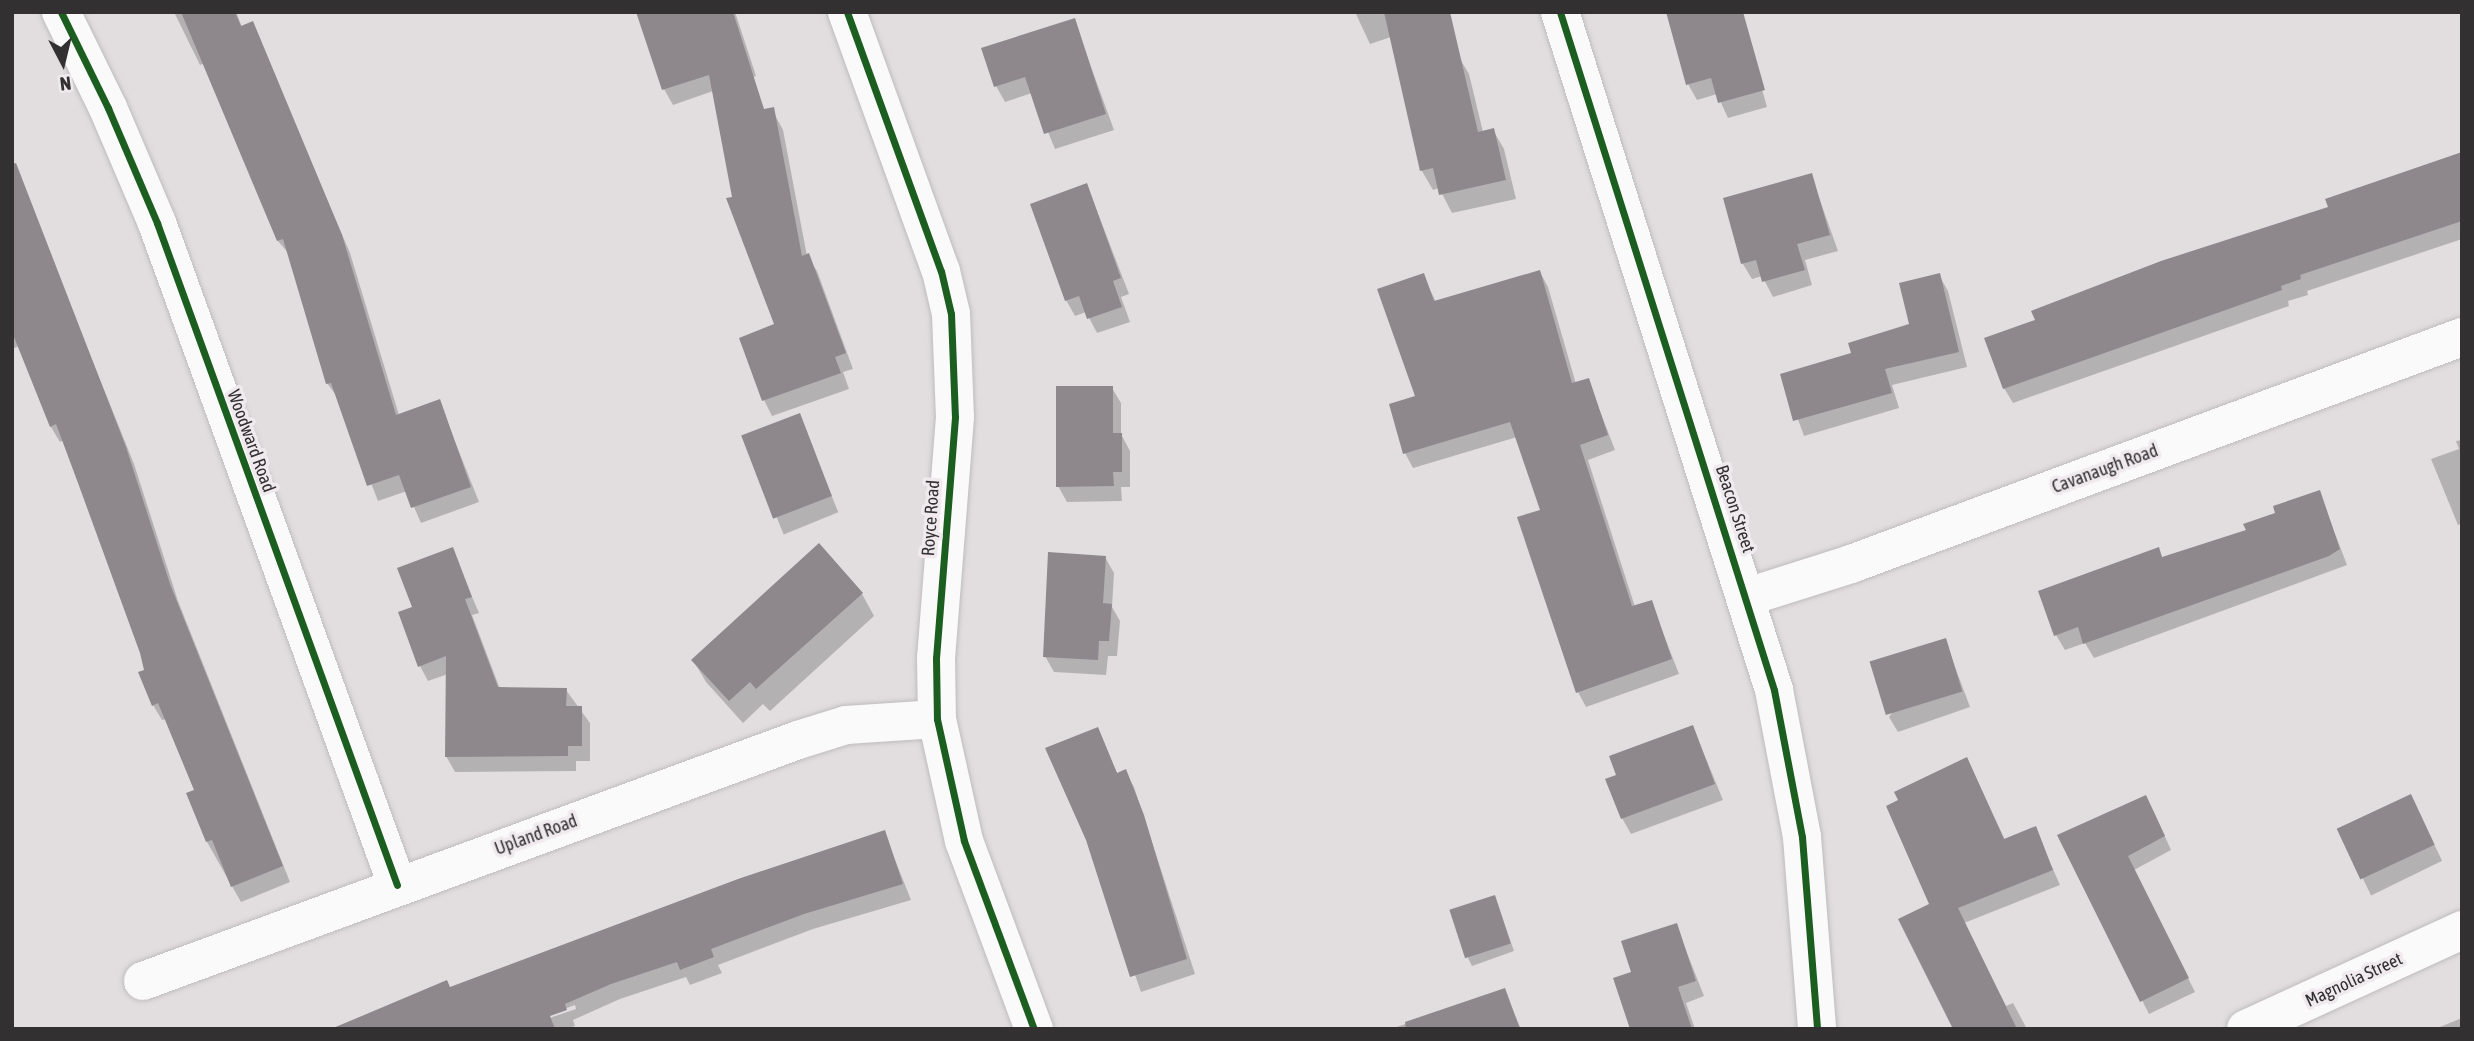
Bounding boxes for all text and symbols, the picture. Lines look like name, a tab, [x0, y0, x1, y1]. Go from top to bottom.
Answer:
north arrow	[28, 28, 98, 98]
text: N	[59, 72, 72, 95]
street label: Woodward Road	[222, 387, 280, 495]
street label: Cavanaugh Road	[2049, 440, 2161, 498]
street label: Beacon Street	[1711, 462, 1759, 556]
street label: Royce Road	[918, 479, 944, 557]
street label: Upland Road	[492, 810, 580, 860]
street label: Magnolia Street	[2302, 948, 2406, 1012]

